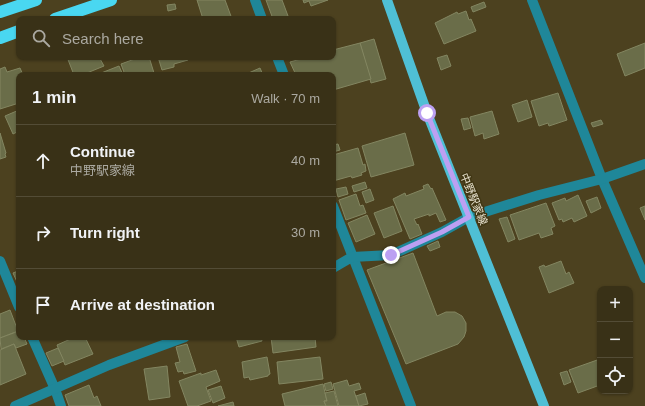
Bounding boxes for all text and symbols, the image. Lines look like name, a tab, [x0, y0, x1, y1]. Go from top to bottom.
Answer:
search box	[16, 16, 336, 60]
icon: search	[30, 27, 52, 49]
text: Search here	[62, 30, 144, 47]
text: 1 min	[32, 88, 76, 107]
text: Walk · 70 m	[251, 91, 320, 106]
route start	[418, 104, 436, 122]
text: Continue	[70, 143, 135, 160]
icon: ahead	[32, 150, 54, 172]
text: 40 m	[291, 153, 320, 168]
text: 中野駅家線	[70, 163, 135, 178]
street label: 中野駅家線	[458, 171, 490, 227]
icon: right	[32, 222, 54, 244]
text: Turn right	[70, 224, 140, 241]
text: 30 m	[291, 225, 320, 240]
route end	[382, 246, 400, 264]
map controls	[597, 286, 633, 394]
button: +	[597, 286, 633, 322]
icon: arrive	[32, 294, 54, 316]
text: Arrive at destination	[70, 296, 215, 313]
button: −	[597, 322, 633, 358]
button: locate	[597, 358, 633, 394]

